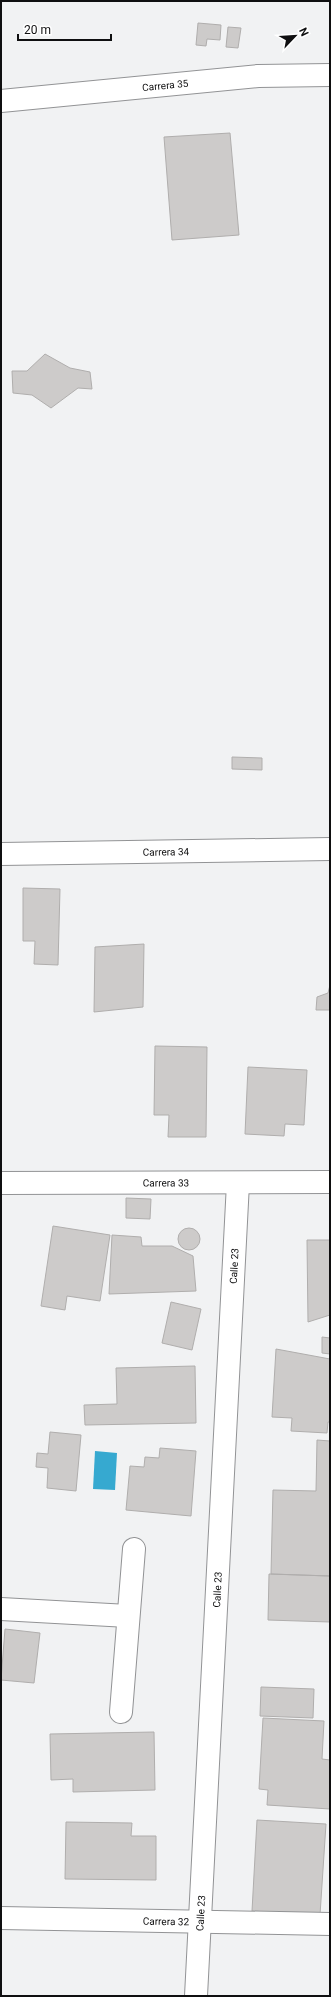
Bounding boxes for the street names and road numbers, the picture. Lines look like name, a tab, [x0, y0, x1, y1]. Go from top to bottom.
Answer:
street label: Carrera 35	[142, 78, 189, 93]
street label: Carrera 34	[143, 846, 190, 858]
street label: Carrera 33	[143, 1177, 189, 1189]
street label: Calle 23	[228, 1248, 241, 1284]
street label: Calle 23	[211, 1571, 224, 1608]
street label: Calle 23	[194, 1895, 207, 1931]
street label: Carrera 32	[143, 1916, 190, 1927]

